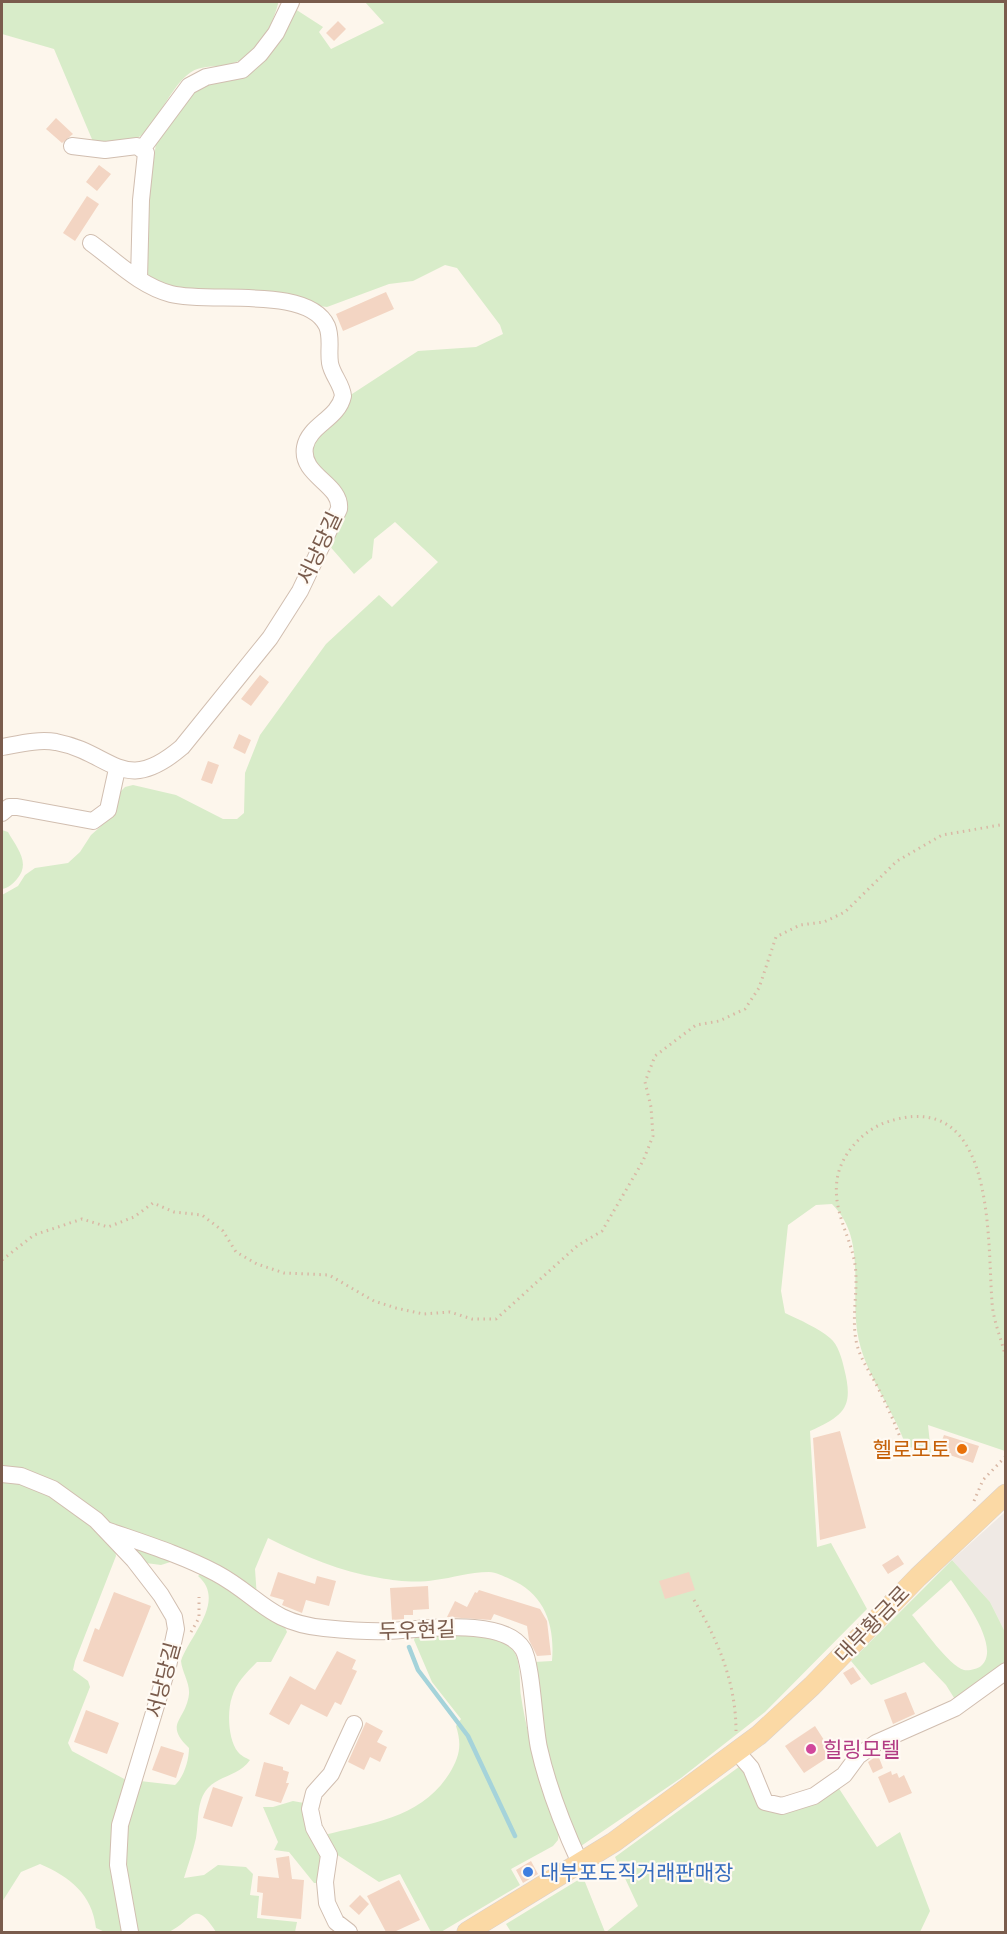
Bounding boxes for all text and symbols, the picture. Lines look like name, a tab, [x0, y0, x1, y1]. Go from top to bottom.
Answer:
street label: 서낭당길	[290, 507, 348, 589]
place label: 헬로모토	[873, 1435, 950, 1464]
marker: 헬로모토	[955, 1442, 969, 1456]
street label: 대부황금로	[828, 1579, 916, 1669]
street label: 두우현길	[378, 1614, 456, 1646]
street label: 서낭당길	[139, 1639, 187, 1721]
place label: 힐링모텔	[823, 1735, 900, 1764]
marker: 힐링모텔	[804, 1742, 818, 1756]
place label: 대부포도직거래판매장	[540, 1858, 733, 1887]
marker: 대부포도직거래판매장	[521, 1865, 535, 1879]

